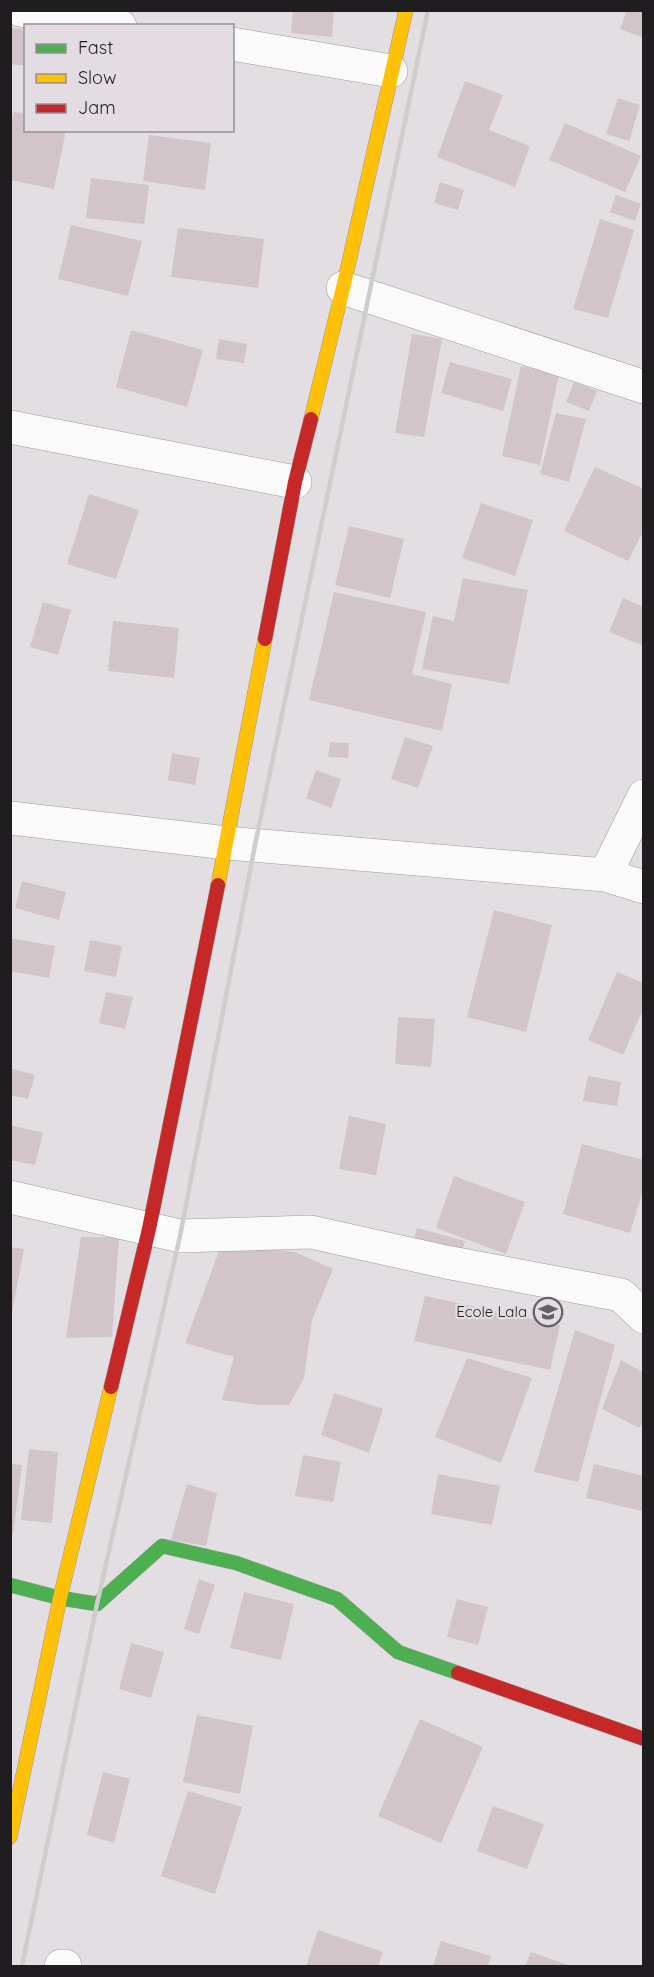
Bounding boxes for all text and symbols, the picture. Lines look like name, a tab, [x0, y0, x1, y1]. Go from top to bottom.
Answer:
legend	[24, 24, 234, 132]
text: Fast	[78, 36, 113, 59]
text: Slow	[78, 66, 116, 89]
text: Jam	[78, 96, 116, 119]
school or university icon: Ecole Lala	[532, 1296, 564, 1328]
place label: Ecole Lala	[456, 1302, 527, 1321]

